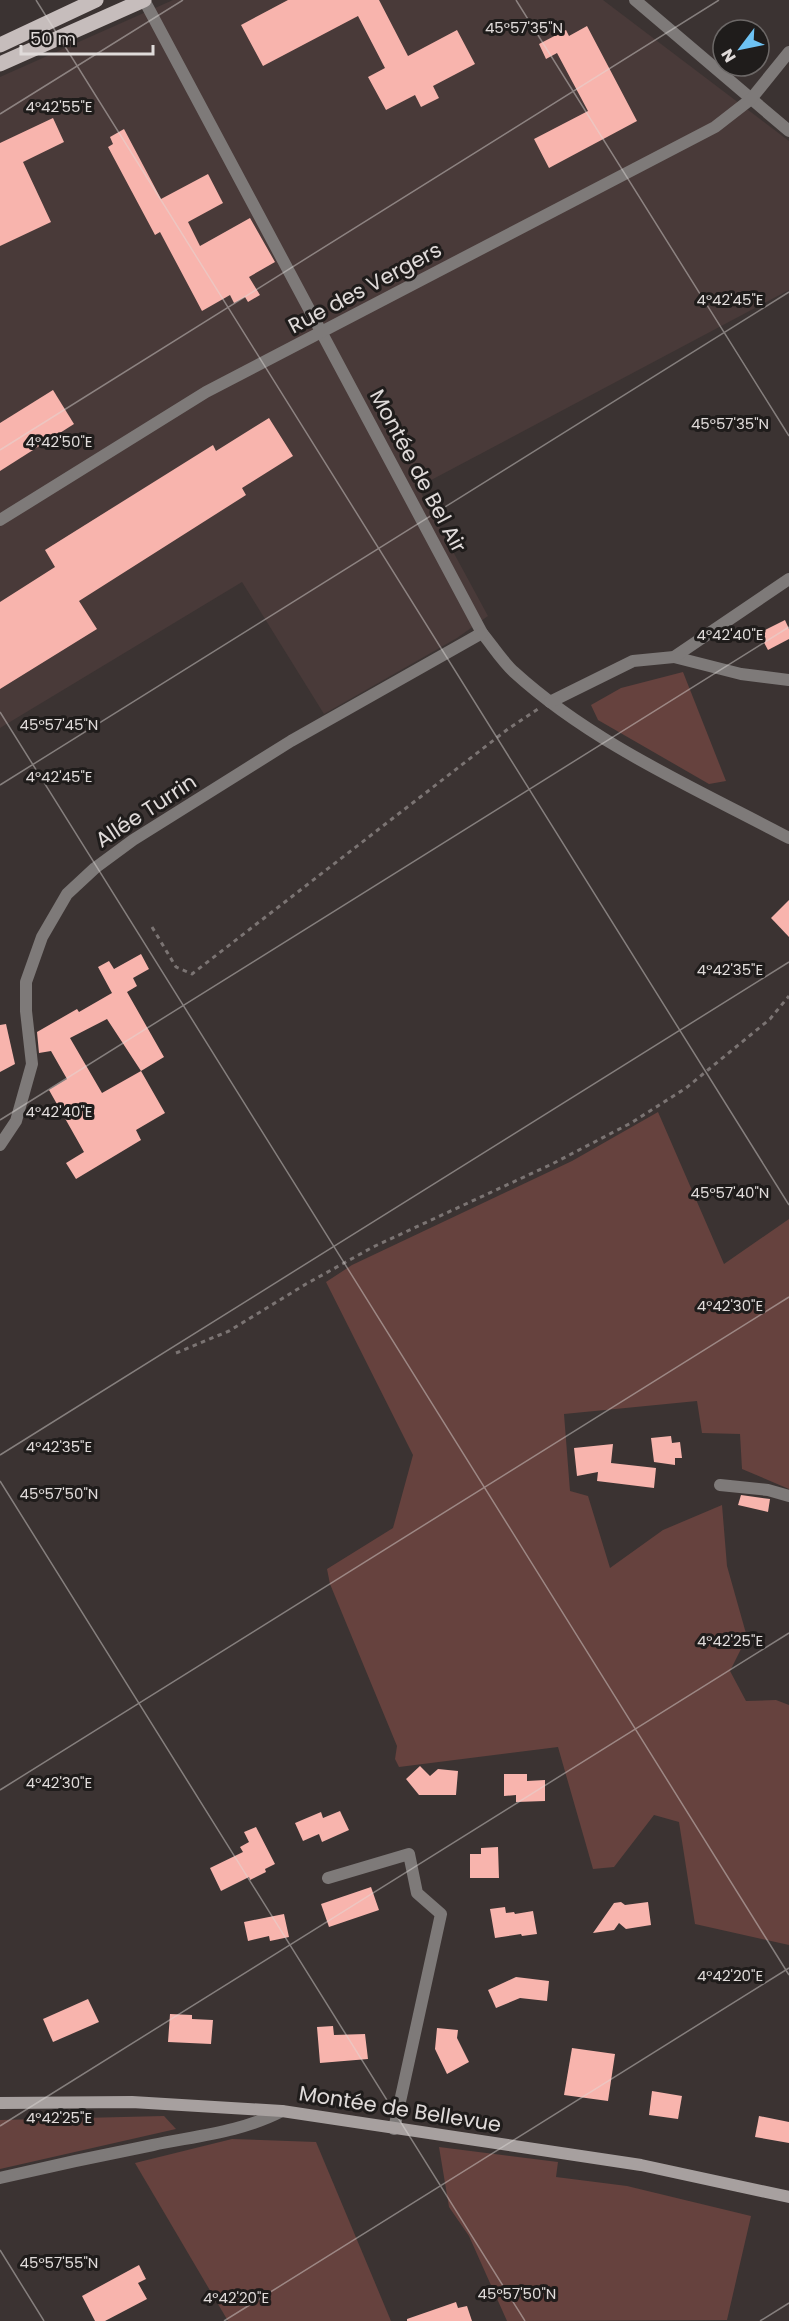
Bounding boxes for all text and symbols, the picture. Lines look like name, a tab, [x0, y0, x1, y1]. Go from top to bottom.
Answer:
text: 45°57'35"N	[485, 17, 563, 38]
scale bar	[21, 18, 153, 56]
north arrow	[711, 18, 771, 78]
text: 50 m	[30, 26, 76, 51]
text: N	[716, 44, 742, 67]
text: 4°42'55"E	[26, 96, 92, 117]
street label: Rue des Vergers	[283, 235, 446, 340]
text: 4°42'45"E	[697, 289, 763, 310]
street label: Montée de Bel Air	[363, 384, 474, 558]
text: 45°57'35"N	[691, 413, 769, 434]
text: 4°42'50"E	[26, 431, 92, 452]
text: 4°42'40"E	[697, 624, 763, 645]
text: 45°57'45"N	[20, 714, 98, 735]
text: 4°42'45"E	[26, 766, 92, 787]
street label: Allée Turrin	[90, 767, 202, 854]
text: 4°42'35"E	[697, 959, 763, 980]
text: 4°42'40"E	[26, 1101, 92, 1122]
text: 45°57'40"N	[691, 1182, 769, 1203]
text: 4°42'30"E	[697, 1295, 763, 1316]
text: 4°42'35"E	[26, 1436, 92, 1457]
text: 45°57'50"N	[20, 1483, 98, 1504]
text: 4°42'25"E	[697, 1630, 763, 1651]
text: 4°42'30"E	[26, 1772, 92, 1793]
text: 4°42'20"E	[697, 1965, 763, 1986]
street label: Montée de Bellevue	[297, 2078, 503, 2139]
text: 4°42'25"E	[26, 2107, 92, 2128]
text: 45°57'55"N	[20, 2252, 98, 2273]
text: 45°57'50"N	[478, 2283, 556, 2304]
text: 4°42'20"E	[203, 2287, 269, 2308]

